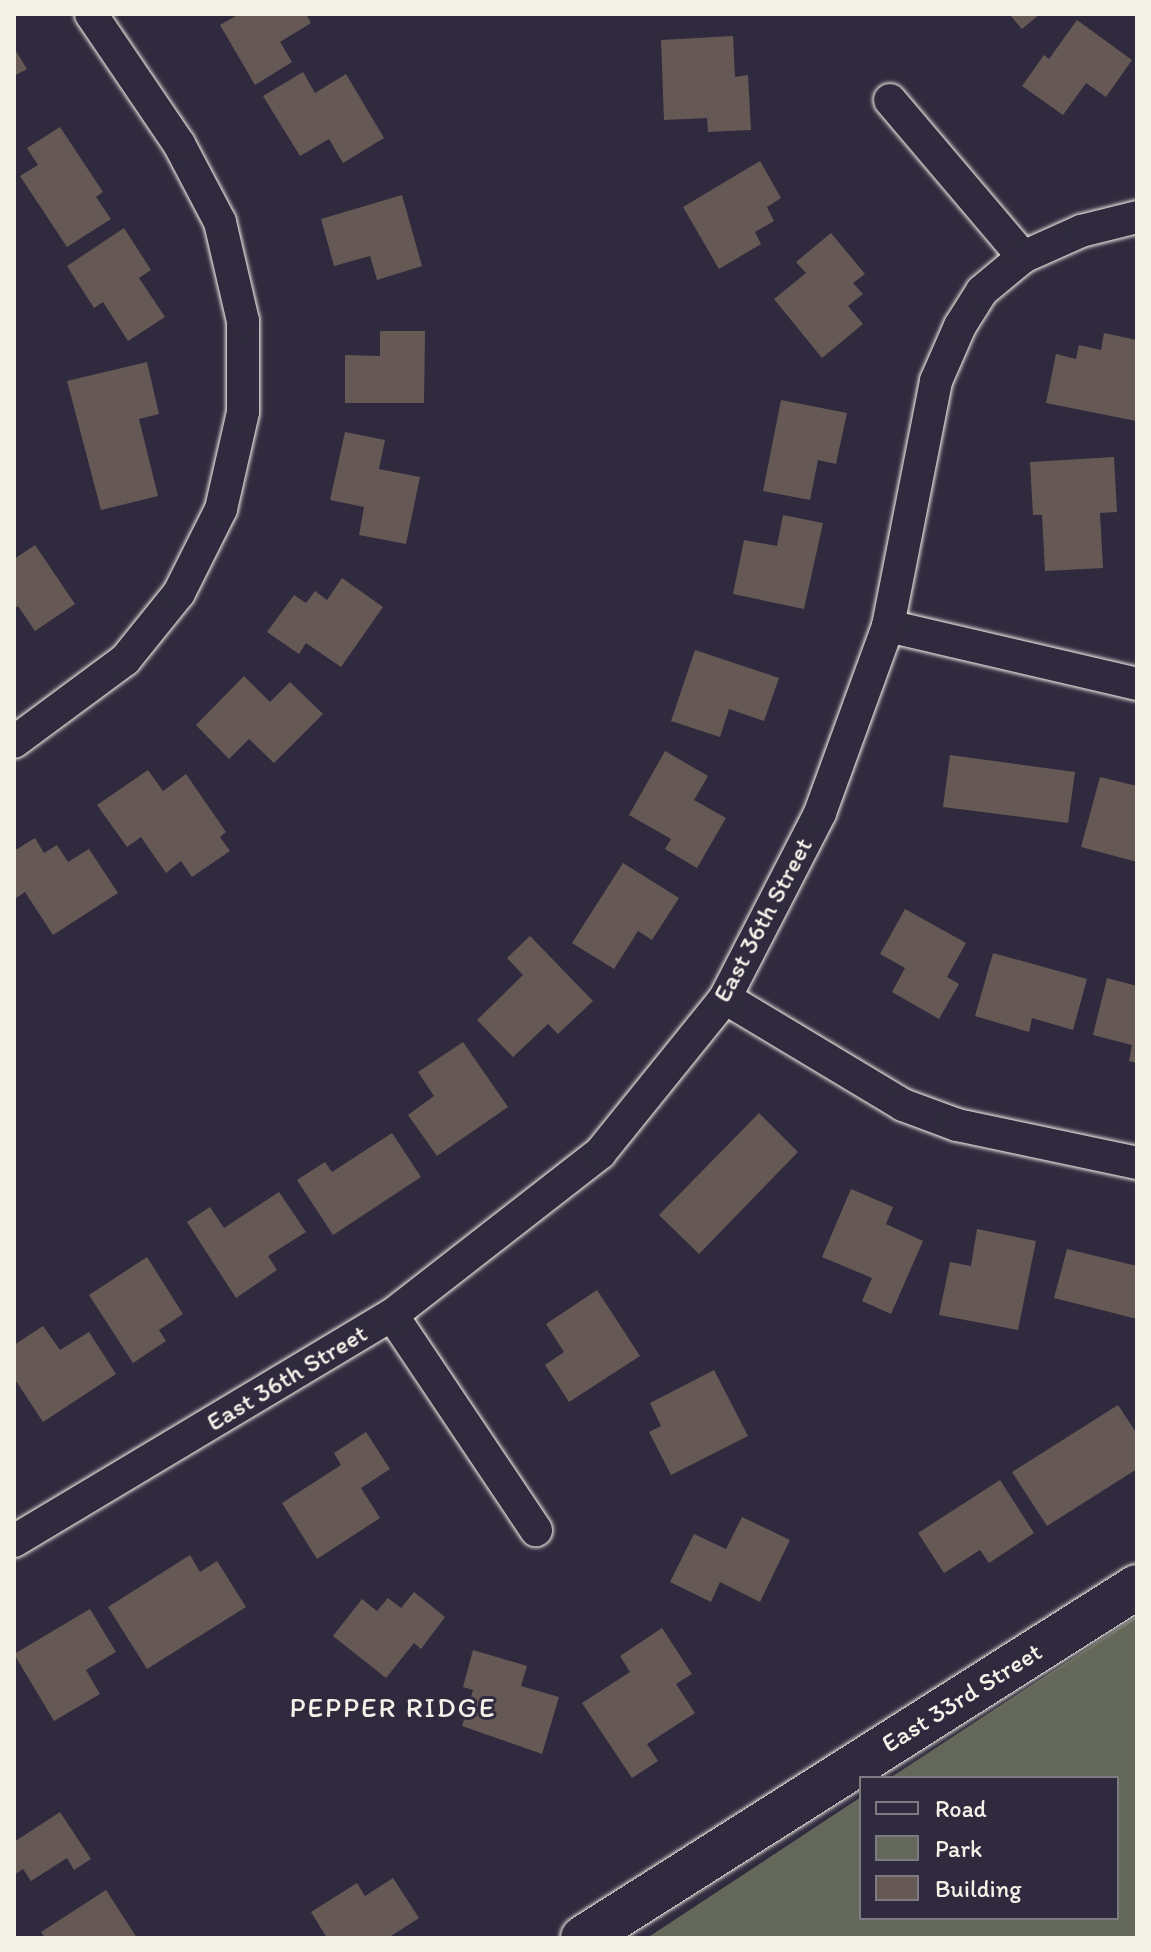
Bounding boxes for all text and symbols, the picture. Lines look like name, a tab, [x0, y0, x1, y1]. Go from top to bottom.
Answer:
street label: East 36th Street	[707, 833, 819, 1007]
street label: East 36th Street	[202, 1318, 372, 1438]
street label: East 33rd Street	[876, 1636, 1048, 1760]
district label: PEPPER RIDGE	[290, 1690, 496, 1724]
legend	[859, 1776, 1119, 1920]
text: Road	[935, 1794, 987, 1823]
text: Park	[935, 1834, 982, 1863]
text: Building	[935, 1874, 1022, 1903]

